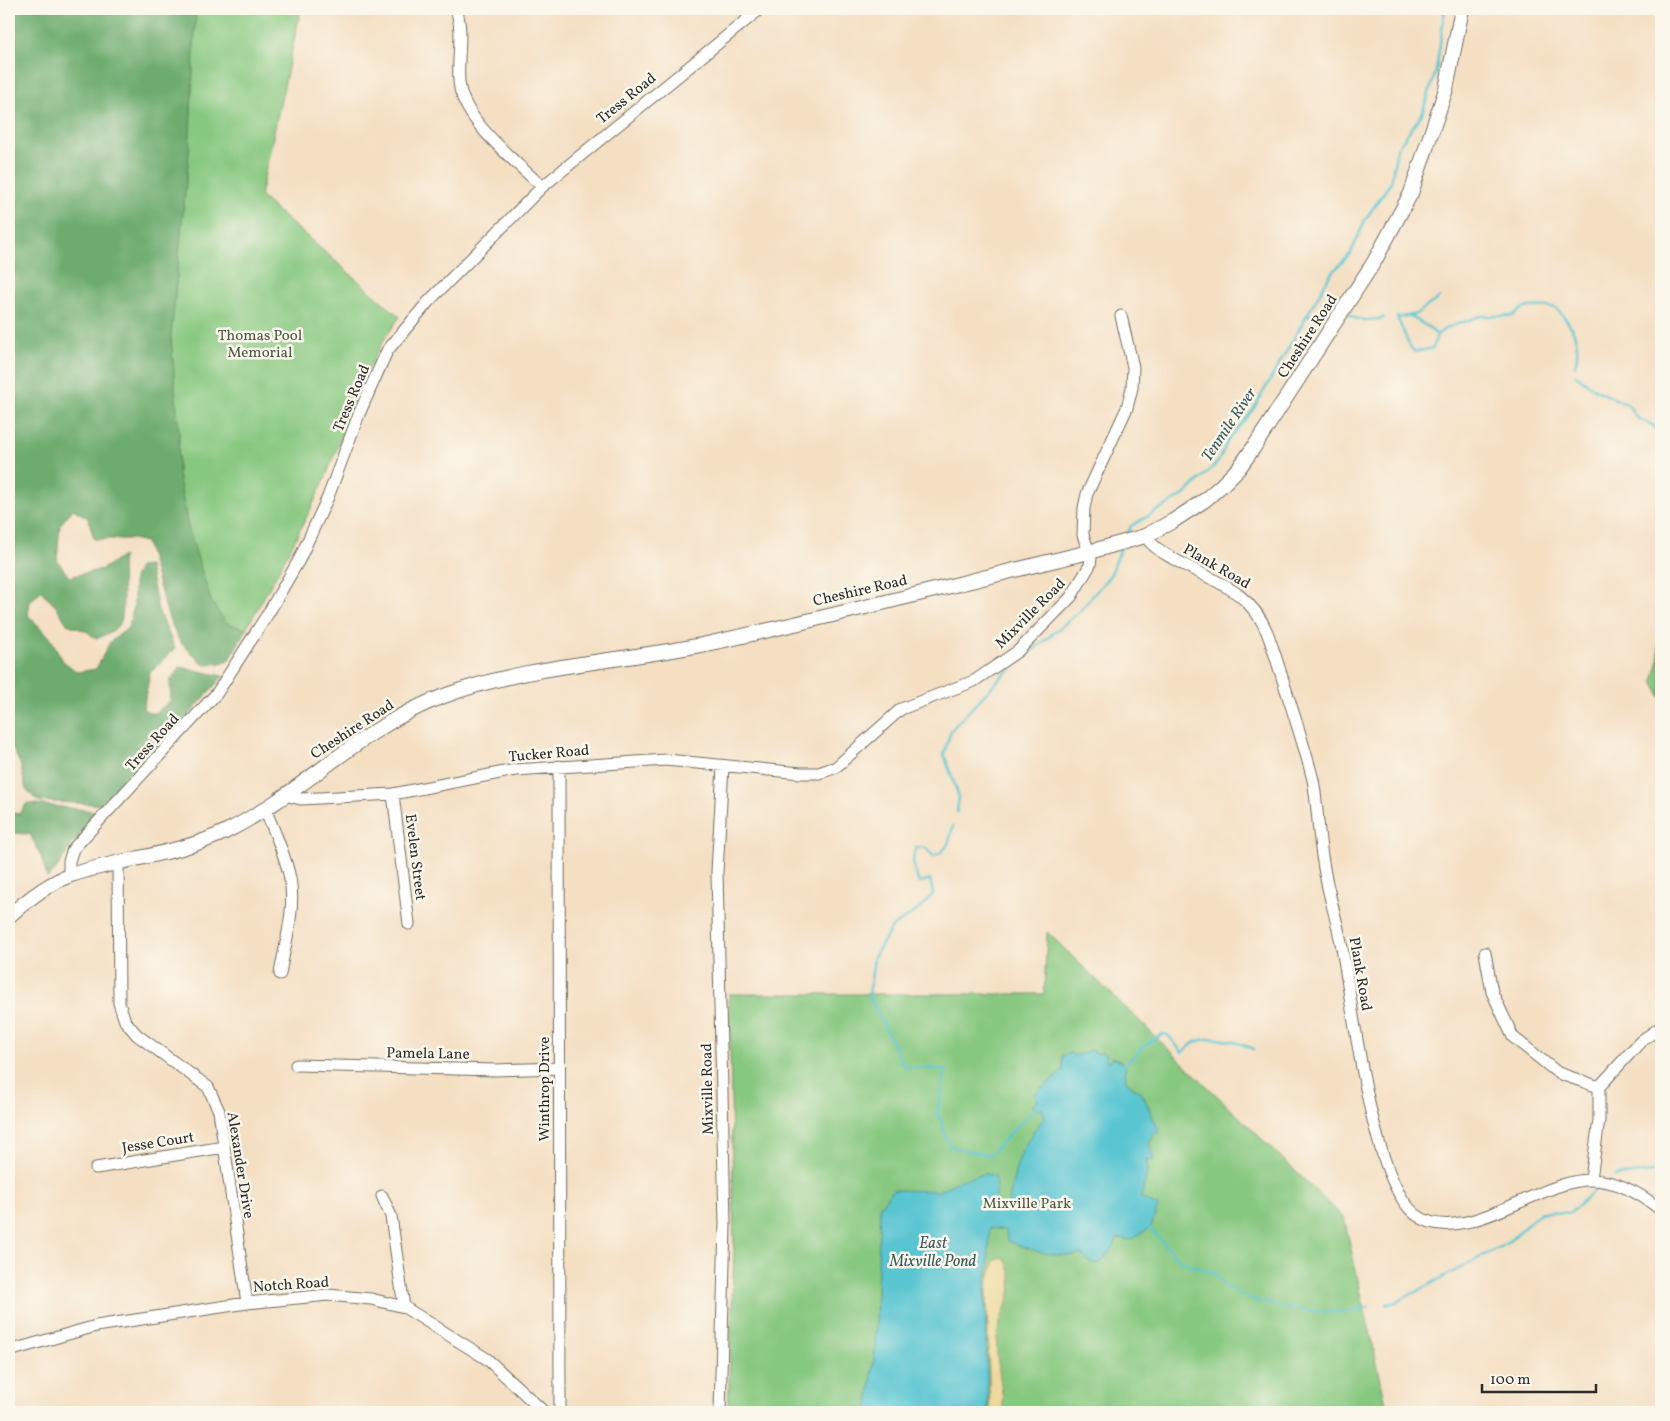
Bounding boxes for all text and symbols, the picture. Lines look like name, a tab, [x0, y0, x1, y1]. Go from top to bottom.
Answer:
street label: Tress Road	[593, 69, 661, 130]
street label: Cheshire Road	[1273, 291, 1343, 383]
park label: Thomas Pool Memorial	[218, 326, 302, 364]
street label: Tress Road	[329, 362, 376, 435]
water label: Tenmile River	[1197, 383, 1263, 466]
street label: Plank Road	[1179, 540, 1254, 595]
street label: Cheshire Road	[811, 570, 909, 612]
street label: Mixville Road	[991, 574, 1071, 654]
street label: Cheshire Road	[307, 695, 399, 765]
street label: Tress Road	[121, 709, 185, 777]
street label: Tucker Road	[508, 741, 590, 768]
street label: Evelen Street	[399, 813, 430, 902]
street label: Plank Road	[1343, 936, 1376, 1013]
street label: Winthrop Drive	[535, 1037, 556, 1141]
street label: Pamela Lane	[386, 1043, 470, 1066]
street label: Mixville Road	[697, 1043, 720, 1135]
street label: Alexander Drive	[221, 1110, 258, 1220]
street label: Jesse Court	[121, 1127, 196, 1160]
park label: Mixville Park	[983, 1194, 1071, 1215]
water label: East Mixville Pond	[889, 1233, 977, 1273]
street label: Notch Road	[252, 1272, 330, 1299]
scale bar	[1482, 1361, 1596, 1393]
text: 100 m	[1490, 1370, 1530, 1391]

